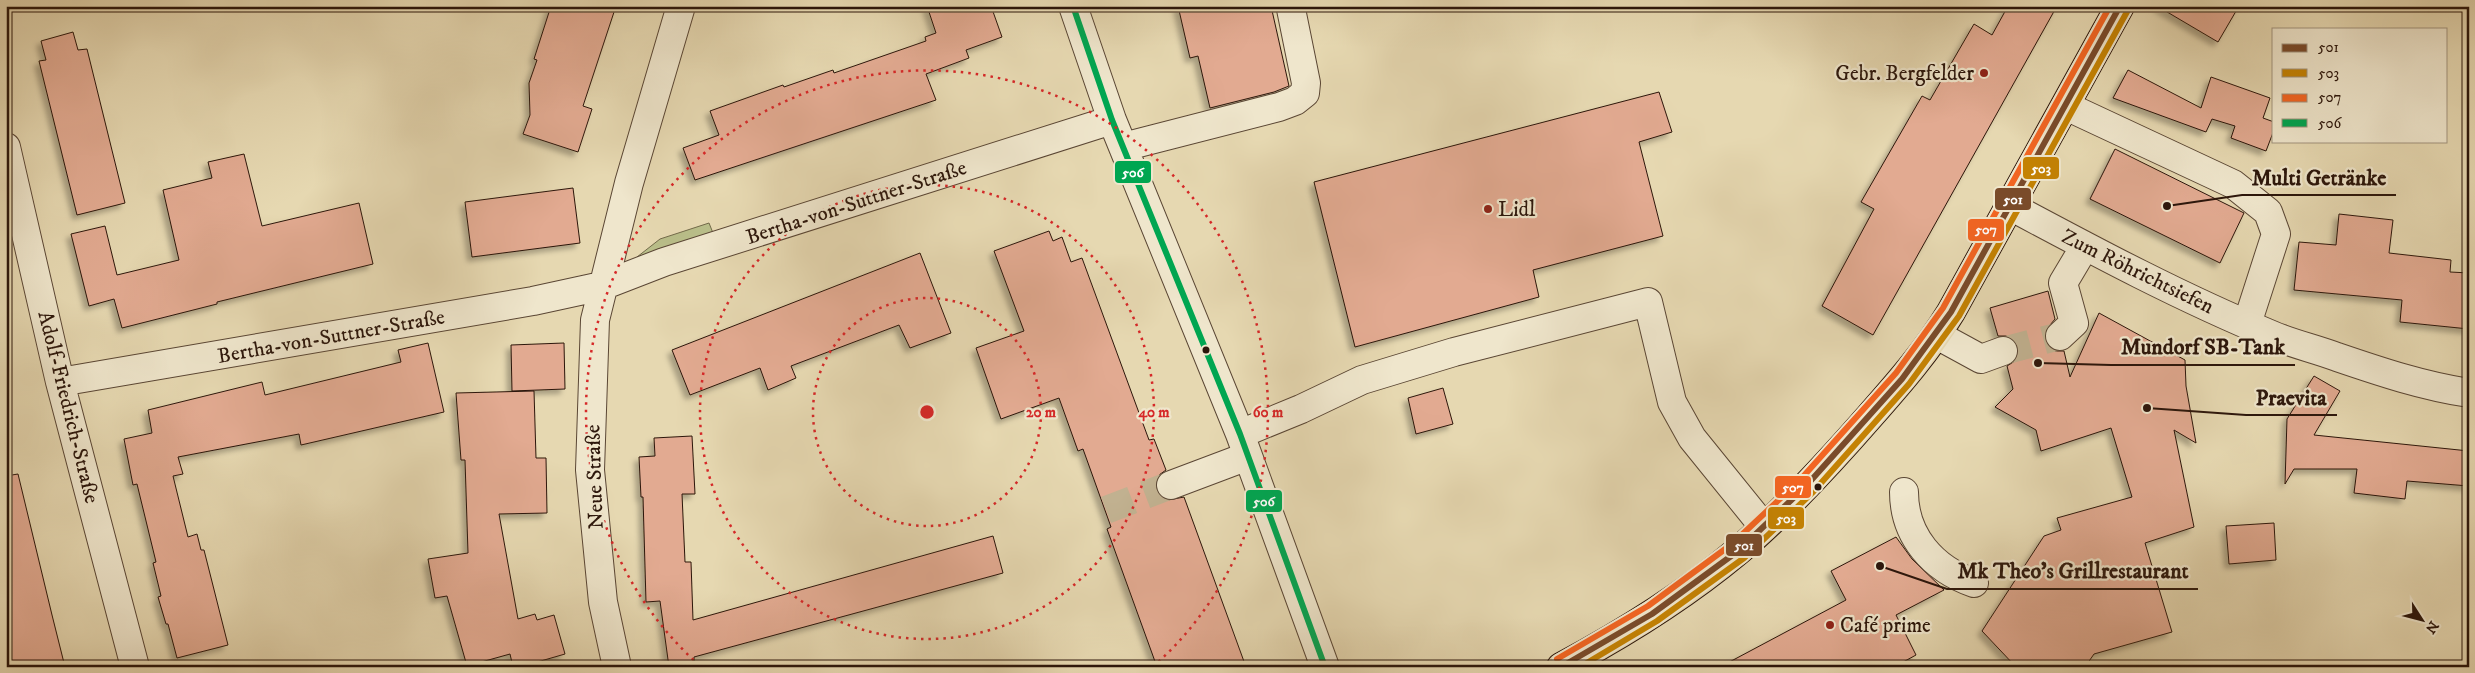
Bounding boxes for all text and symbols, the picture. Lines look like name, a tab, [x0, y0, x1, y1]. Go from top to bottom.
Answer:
legend	[2272, 28, 2448, 142]
text: 501	[2318, 38, 2339, 57]
place label: Gebr. Bergfelder	[1835, 61, 1974, 87]
text: 503	[2318, 64, 2339, 83]
marker: Gebr. Bergfelder	[1978, 67, 1990, 79]
text: 507	[2318, 88, 2342, 107]
text: 506	[2318, 114, 2343, 133]
street label: Bertha-von-Suttner-Straße	[743, 155, 970, 251]
line badge: 503	[2022, 156, 2060, 180]
callout: Multi Getränke	[2242, 158, 2396, 195]
line badge: 506	[1114, 160, 1152, 184]
text: 503	[2030, 160, 2051, 178]
text: 506	[1121, 164, 1145, 182]
text: Multi Getränke	[2252, 165, 2386, 192]
line badge: 501	[1994, 187, 2032, 211]
text: 501	[2002, 191, 2023, 209]
place label: Lidl	[1498, 197, 1536, 223]
marker: Lidl	[1482, 203, 1494, 215]
line badge: 507	[1967, 218, 2005, 242]
text: 507	[1974, 221, 1997, 239]
street label: Zum Röhrichtsiefen	[2057, 224, 2218, 320]
street label: Bertha-von-Suttner-Straße	[216, 304, 447, 370]
street label: Adolf-Friedrich-Straße	[32, 308, 105, 506]
callout: Mundorf SB-Tank	[2111, 328, 2295, 365]
text: Mundorf SB-Tank	[2121, 334, 2286, 361]
unlabelled marker	[1201, 345, 1211, 355]
callout: Praevita	[2246, 378, 2337, 415]
text: Praevita	[2255, 385, 2327, 412]
centre of rings	[918, 403, 936, 421]
text: 20 m	[1026, 403, 1057, 422]
text: 40 m	[1137, 403, 1170, 422]
text: 60 m	[1253, 403, 1284, 422]
street label: Neue Straße	[580, 424, 610, 530]
line badge: 507	[1774, 475, 1812, 499]
text: 507	[1781, 479, 1804, 497]
unlabelled marker	[1813, 482, 1823, 492]
line badge: 506	[1245, 489, 1283, 513]
text: 506	[1252, 493, 1276, 511]
line badge: 503	[1767, 506, 1805, 530]
text: 503	[1775, 510, 1796, 528]
line badge: 501	[1725, 533, 1763, 557]
text: 501	[1733, 537, 1754, 555]
callout: Mk Theo's Grillrestaurant	[1947, 552, 2198, 589]
text: Mk Theo's Grillrestaurant	[1957, 558, 2189, 585]
north arrow	[2398, 596, 2448, 646]
place label: Café prime	[1840, 613, 1931, 639]
text: N	[2421, 617, 2442, 637]
marker: Café prime	[1824, 619, 1836, 631]

